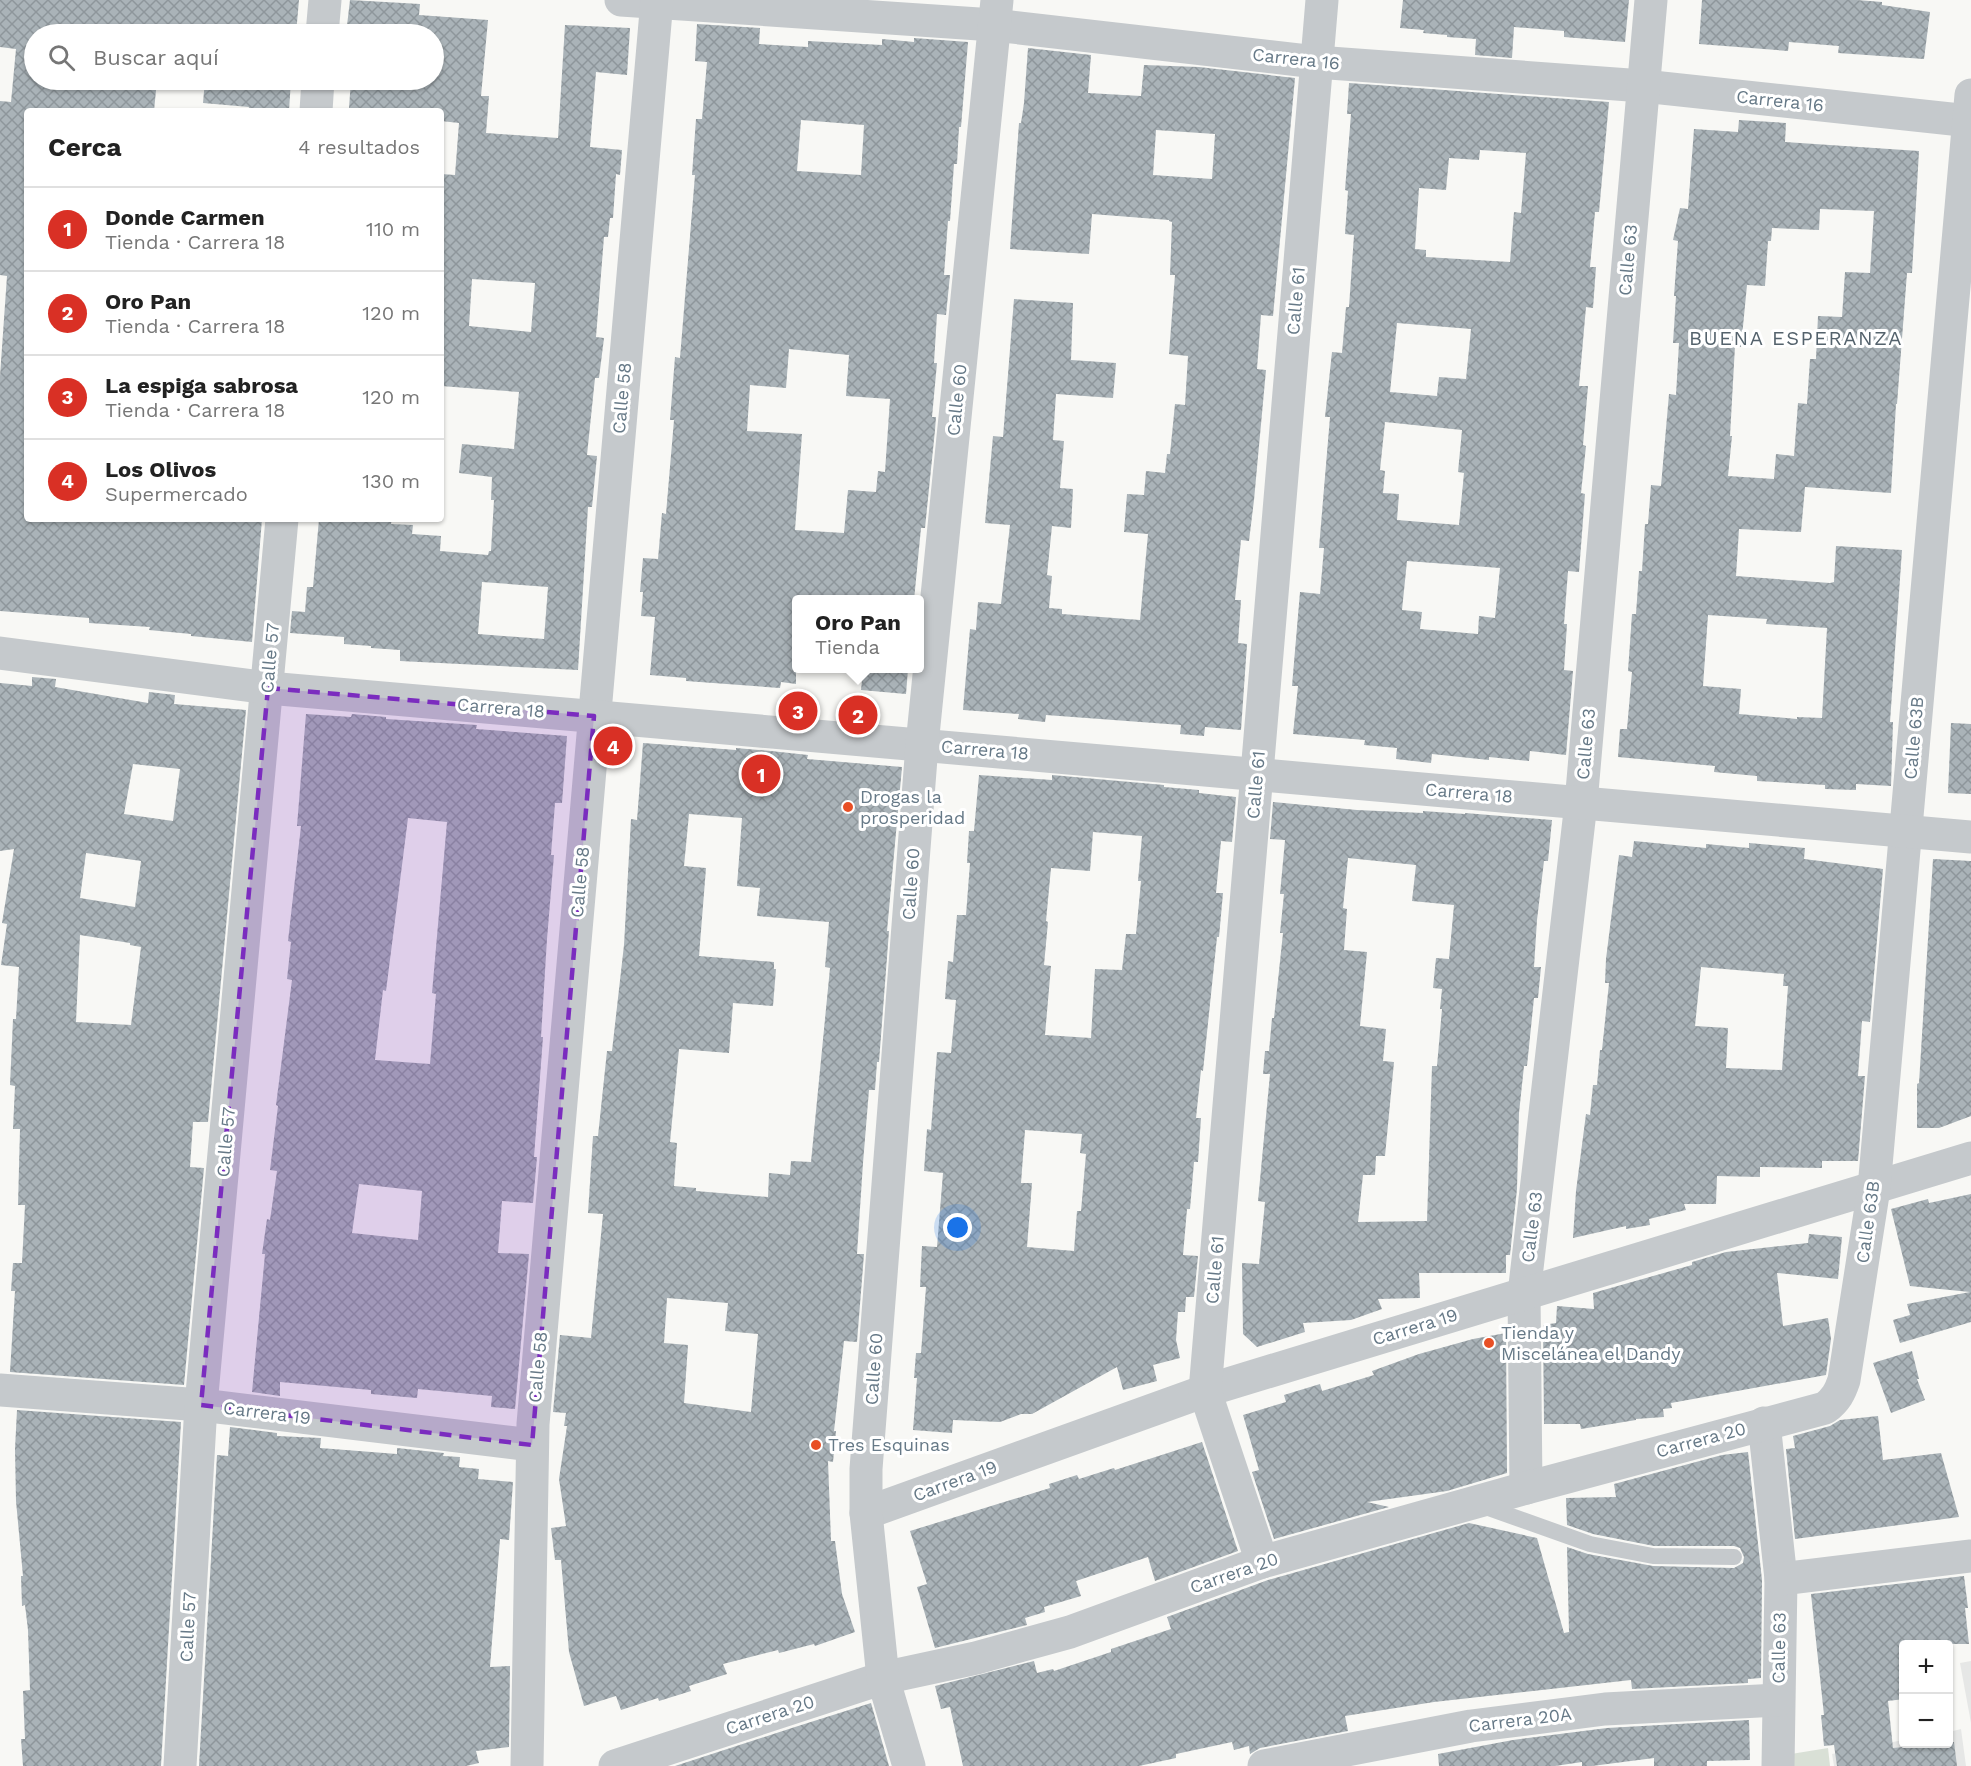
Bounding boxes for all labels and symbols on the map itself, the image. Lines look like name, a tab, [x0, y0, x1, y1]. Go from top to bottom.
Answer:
street label: Carrera 16	[1251, 43, 1341, 74]
street label: Carrera 16	[1735, 85, 1825, 116]
street label: Calle 63	[1614, 223, 1641, 296]
street label: Calle 61	[1282, 266, 1309, 336]
district label: BUENA ESPERANZA	[1689, 326, 1903, 350]
street label: Calle 58	[608, 361, 635, 435]
street label: Calle 60	[942, 363, 971, 437]
street label: Calle 57	[256, 622, 283, 694]
pin: 3	[778, 688, 818, 734]
pin: 2	[838, 692, 878, 738]
street label: Carrera 18	[456, 693, 546, 722]
street label: Calle 63B	[1899, 696, 1928, 780]
street label: Calle 63	[1572, 707, 1599, 780]
pin: 4	[594, 724, 632, 768]
street label: Carrera 18	[940, 735, 1030, 764]
street label: Calle 61	[1242, 750, 1269, 820]
pin: 1	[742, 752, 780, 796]
street label: Carrera 18	[1424, 778, 1514, 807]
place label: Drogas la prosperidad	[860, 786, 965, 828]
marker: Drogas la prosperidad	[841, 800, 855, 814]
street label: Calle 58	[566, 845, 593, 919]
street label: Calle 60	[898, 847, 923, 921]
street label: Calle 57	[212, 1106, 239, 1178]
street label: Calle 63B	[1851, 1179, 1884, 1265]
street label: Calle 63	[1517, 1190, 1546, 1264]
your location	[943, 1213, 972, 1242]
street label: Calle 61	[1201, 1235, 1228, 1305]
street label: Carrera 19	[1370, 1304, 1460, 1349]
place label: Tienda y Miscelánea el Dandy	[1501, 1322, 1681, 1364]
street label: Calle 58	[524, 1330, 551, 1404]
street label: Calle 60	[861, 1332, 886, 1406]
marker: Tienda y Miscelánea el Dandy	[1482, 1336, 1496, 1350]
street label: Carrera 19	[222, 1397, 312, 1428]
street label: Carrera 20	[1654, 1417, 1748, 1462]
place label: Tres Esquinas	[828, 1434, 950, 1455]
marker: Tres Esquinas	[809, 1438, 823, 1452]
street label: Carrera 19	[910, 1456, 1000, 1505]
street label: Carrera 20	[1187, 1548, 1281, 1597]
street label: Calle 57	[175, 1591, 200, 1663]
street label: Calle 63	[1767, 1612, 1790, 1684]
street label: Carrera 20	[723, 1690, 817, 1739]
street label: Carrera 20A	[1467, 1703, 1573, 1736]

